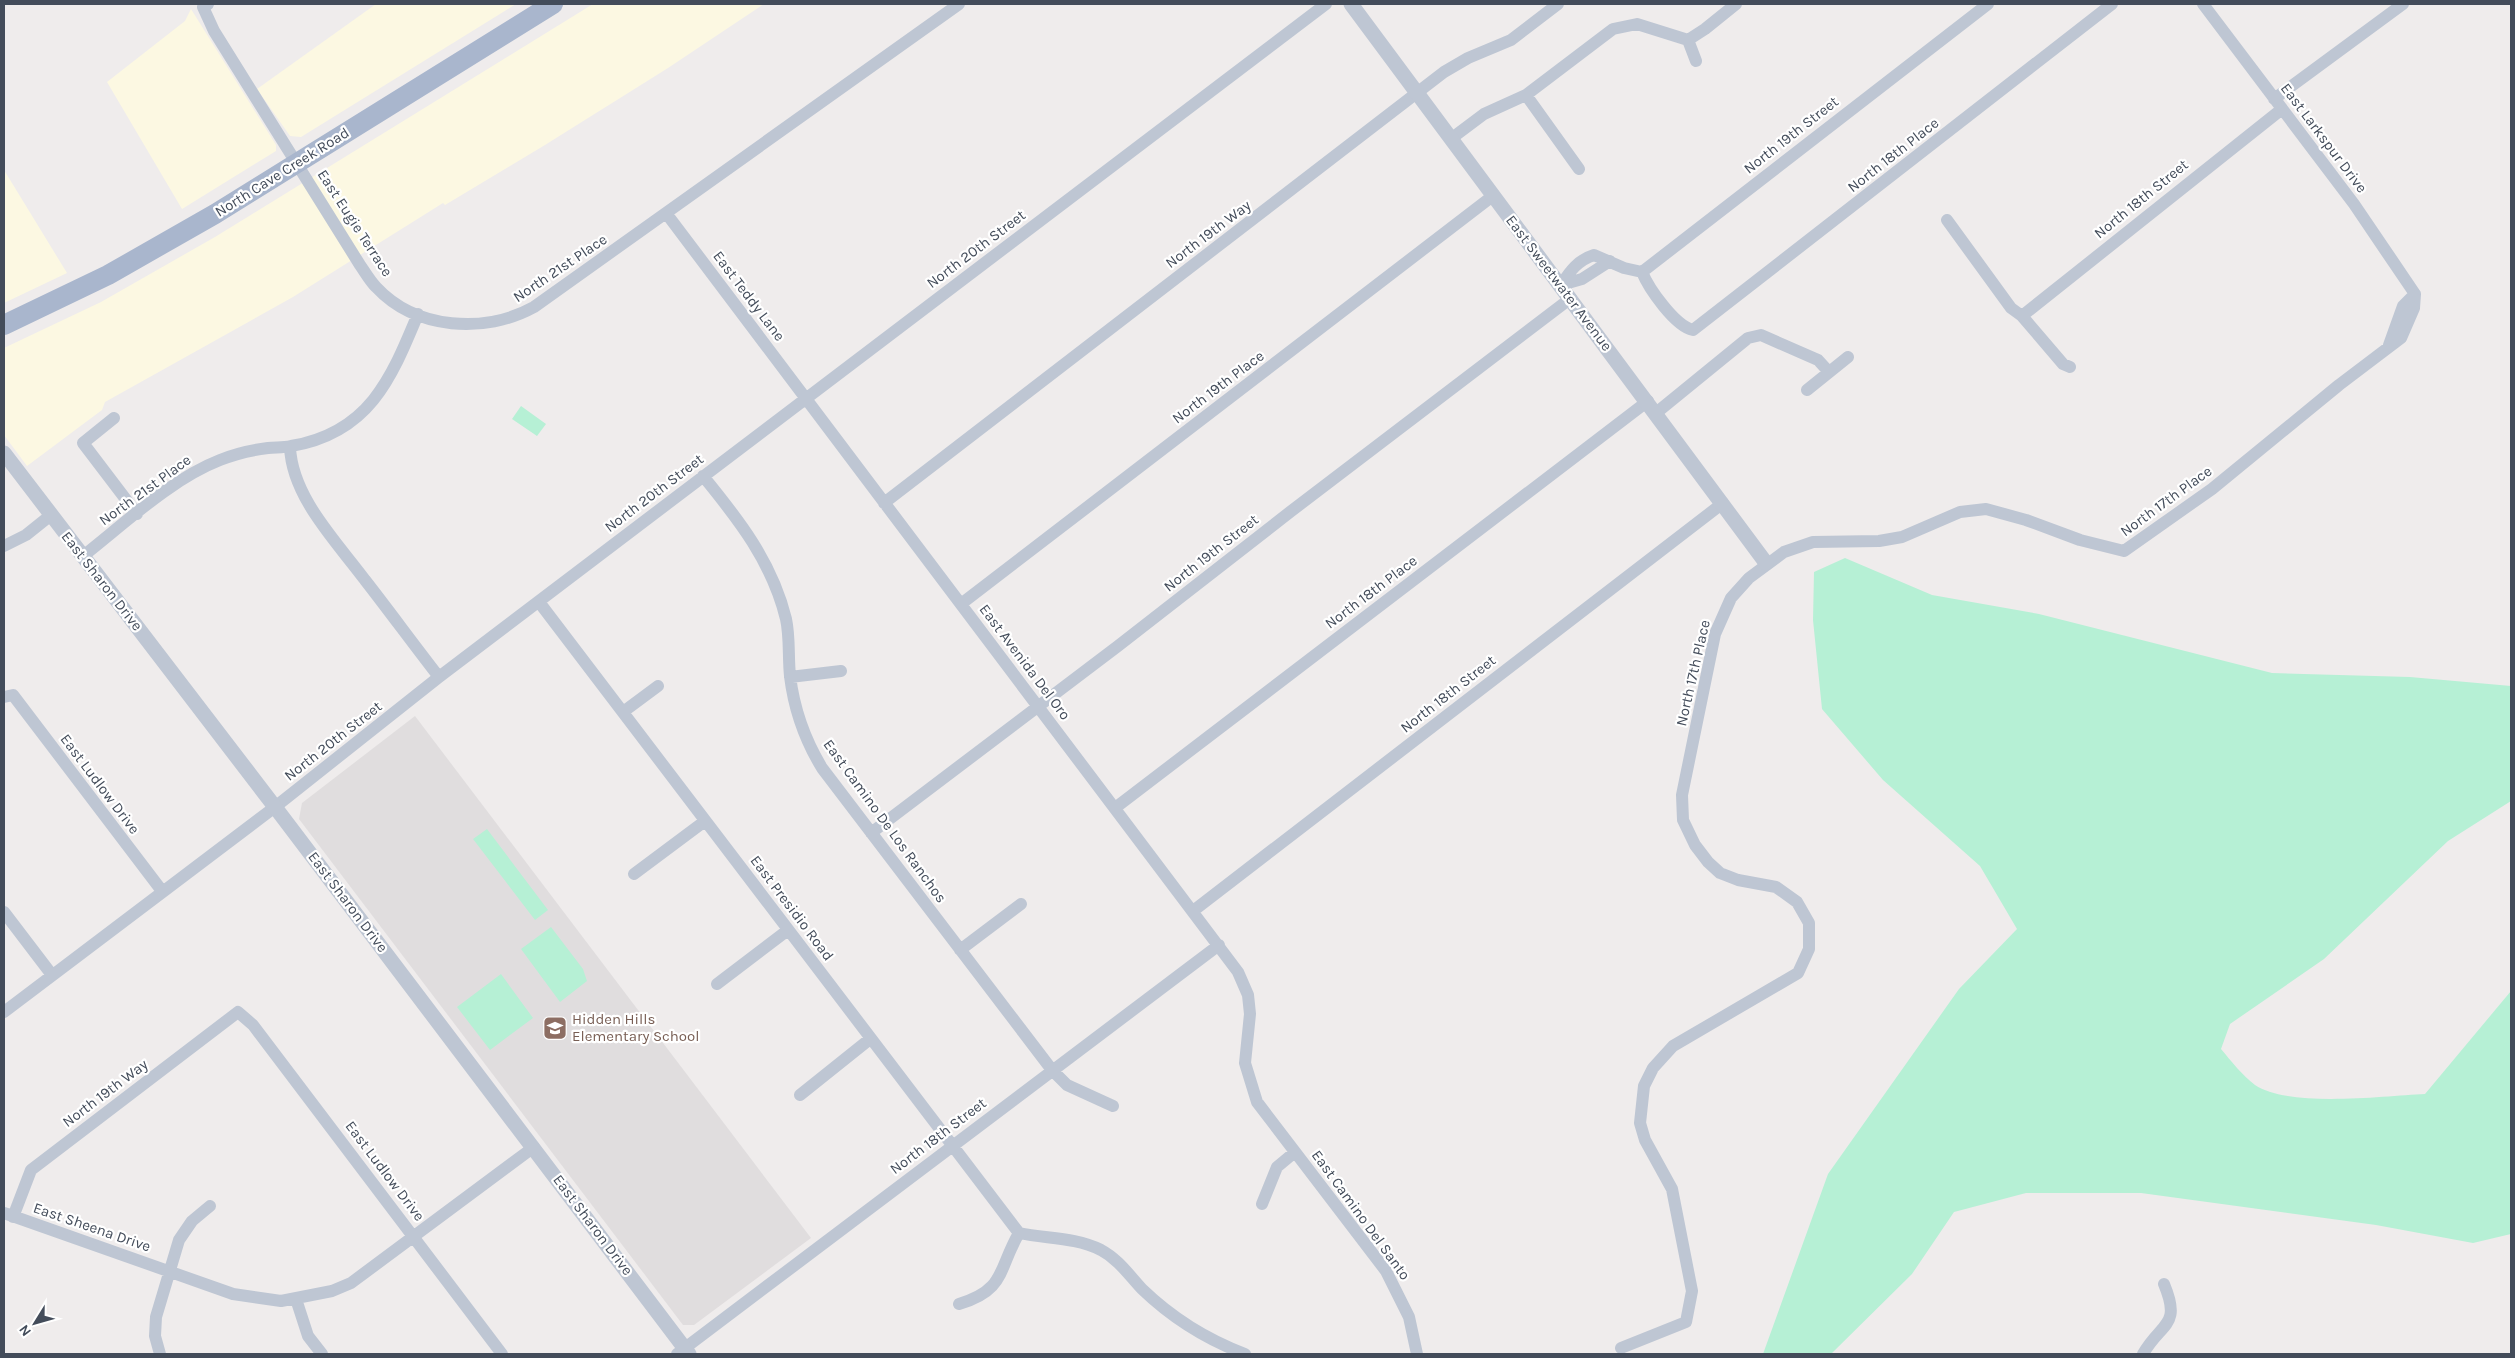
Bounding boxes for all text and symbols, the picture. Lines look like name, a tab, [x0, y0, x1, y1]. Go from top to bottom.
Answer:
street label: East Larkspur Drive	[2277, 80, 2371, 196]
street label: North 19th Street	[1740, 92, 1842, 178]
street label: North 18th Place	[1844, 114, 1942, 196]
street label: North Cave Creek Road	[212, 123, 352, 221]
street label: North 18th Street	[2090, 155, 2192, 242]
street label: East Eugie Terrace	[314, 166, 396, 280]
street label: North 19th Way	[1162, 196, 1254, 272]
street label: North 20th Street	[923, 206, 1029, 292]
street label: East Sweetwater Avenue	[1502, 211, 1616, 355]
street label: North 21st Place	[510, 230, 610, 306]
street label: East Teddy Lane	[709, 247, 789, 345]
street label: North 19th Place	[1169, 347, 1267, 427]
street label: North 20th Street	[601, 450, 707, 536]
street label: North 21st Place	[96, 451, 194, 529]
street label: North 17th Place	[2117, 462, 2215, 540]
street label: North 19th Street	[1160, 510, 1262, 596]
street label: East Sharon Drive	[58, 528, 146, 634]
street label: North 18th Place	[1321, 551, 1421, 633]
street label: East Avenida Del Oro	[976, 601, 1074, 723]
street label: North 17th Place	[1672, 618, 1714, 728]
street label: North 18th Street	[1397, 651, 1499, 737]
street label: North 20th Street	[281, 697, 386, 785]
street label: East Ludlow Drive	[57, 730, 143, 838]
street label: East Camino De Los Ranchos	[820, 736, 950, 906]
street label: East Sharon Drive	[304, 848, 392, 956]
street label: East Presidio Road	[747, 852, 837, 964]
place label: Hidden Hills Elementary School	[572, 1010, 699, 1045]
school or university icon: Hidden Hills Elementary School	[542, 1015, 568, 1041]
street label: North 19th Way	[59, 1055, 151, 1131]
street label: North 18th Street	[886, 1094, 990, 1178]
street label: East Ludlow Drive	[342, 1117, 428, 1225]
street label: East Camino Del Santo	[1308, 1147, 1414, 1283]
street label: East Sharon Drive	[549, 1171, 637, 1279]
street label: East Sheena Drive	[31, 1198, 153, 1256]
north arrow	[10, 1298, 60, 1348]
text: N	[15, 1321, 35, 1340]

